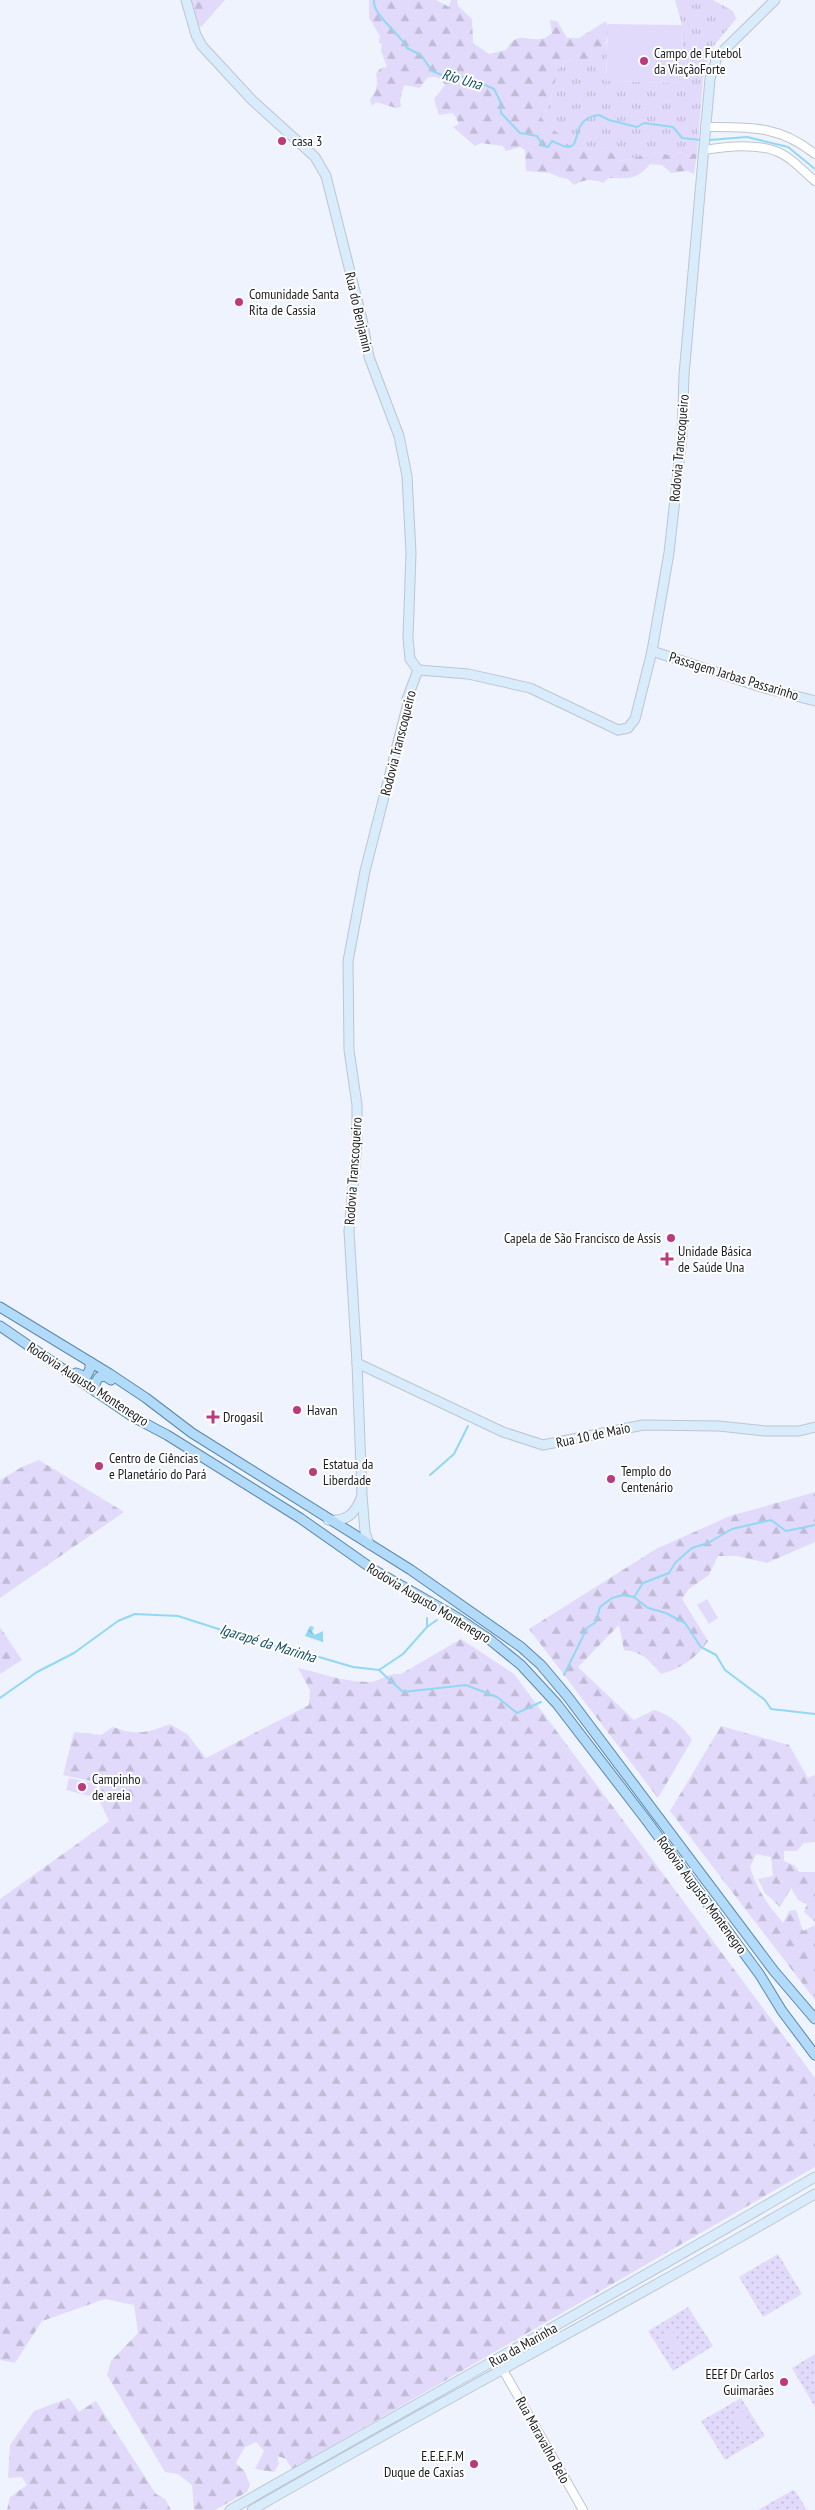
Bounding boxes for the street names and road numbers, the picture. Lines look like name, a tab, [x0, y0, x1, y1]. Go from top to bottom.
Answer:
street label: Rua do Benjamin	[341, 270, 377, 354]
street label: Rodovia Transcoqueiro	[665, 393, 693, 503]
street label: Passagem Jarbas Passarinho	[667, 648, 801, 704]
street label: Rodovia Transcoqueiro	[376, 688, 420, 798]
street label: Rodovia Transcoqueiro	[340, 1117, 366, 1225]
street label: Rodovia Augusto Montenegro	[24, 1338, 152, 1430]
street label: Rua 10 de Maio	[554, 1418, 632, 1452]
street label: Rodovia Augusto Montenegro	[364, 1559, 494, 1647]
street label: Rodovia Augusto Montenegro	[653, 1832, 751, 1958]
street label: Rua da Marinha	[486, 2319, 560, 2371]
street label: Rua Maravalho Belo	[512, 2393, 574, 2487]

